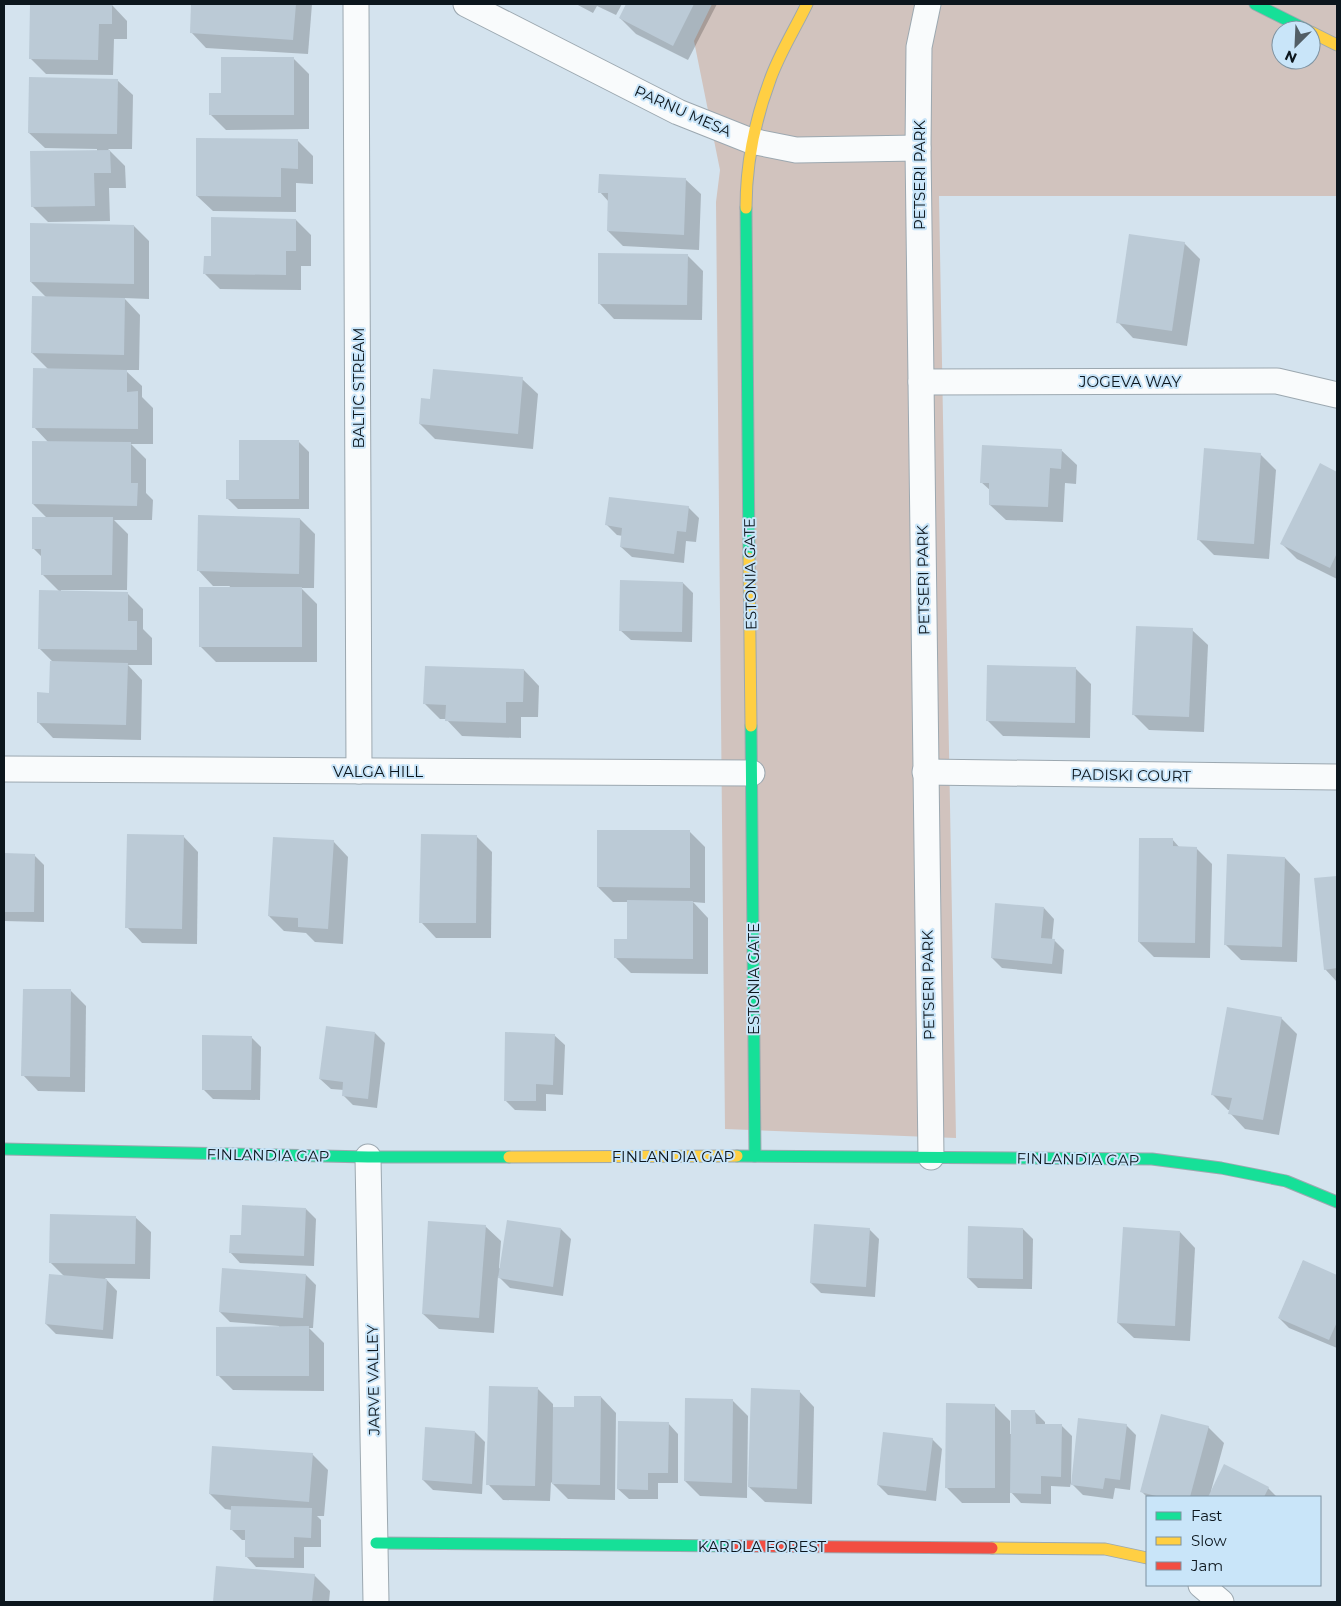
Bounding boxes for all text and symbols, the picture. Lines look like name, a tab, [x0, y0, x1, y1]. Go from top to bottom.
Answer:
north arrow	[1271, 20, 1321, 70]
text: N	[1282, 46, 1300, 67]
street label: PARNU MESA	[632, 81, 735, 141]
street label: PETSERI PARK	[910, 120, 929, 230]
street label: BALTIC STREAM	[349, 327, 368, 449]
street label: JOGEVA WAY	[1078, 372, 1181, 391]
street label: ESTONIA GATE	[740, 518, 760, 630]
street label: PETSERI PARK	[913, 524, 933, 635]
street label: VALGA HILL	[333, 762, 423, 781]
street label: PADISKI COURT	[1071, 764, 1192, 786]
street label: ESTONIA GATE	[744, 923, 763, 1035]
street label: PETSERI PARK	[918, 929, 938, 1040]
street label: FINLANDIA GAP	[206, 1144, 330, 1166]
street label: FINLANDIA GAP	[612, 1147, 734, 1166]
street label: FINLANDIA GAP	[1016, 1148, 1140, 1170]
street label: JARVE VALLEY	[363, 1324, 383, 1437]
legend	[1146, 1496, 1321, 1586]
text: Fast	[1191, 1506, 1222, 1525]
text: Slow	[1191, 1531, 1227, 1550]
street label: KARDLA FOREST	[698, 1537, 827, 1556]
text: Jam	[1190, 1556, 1223, 1575]

